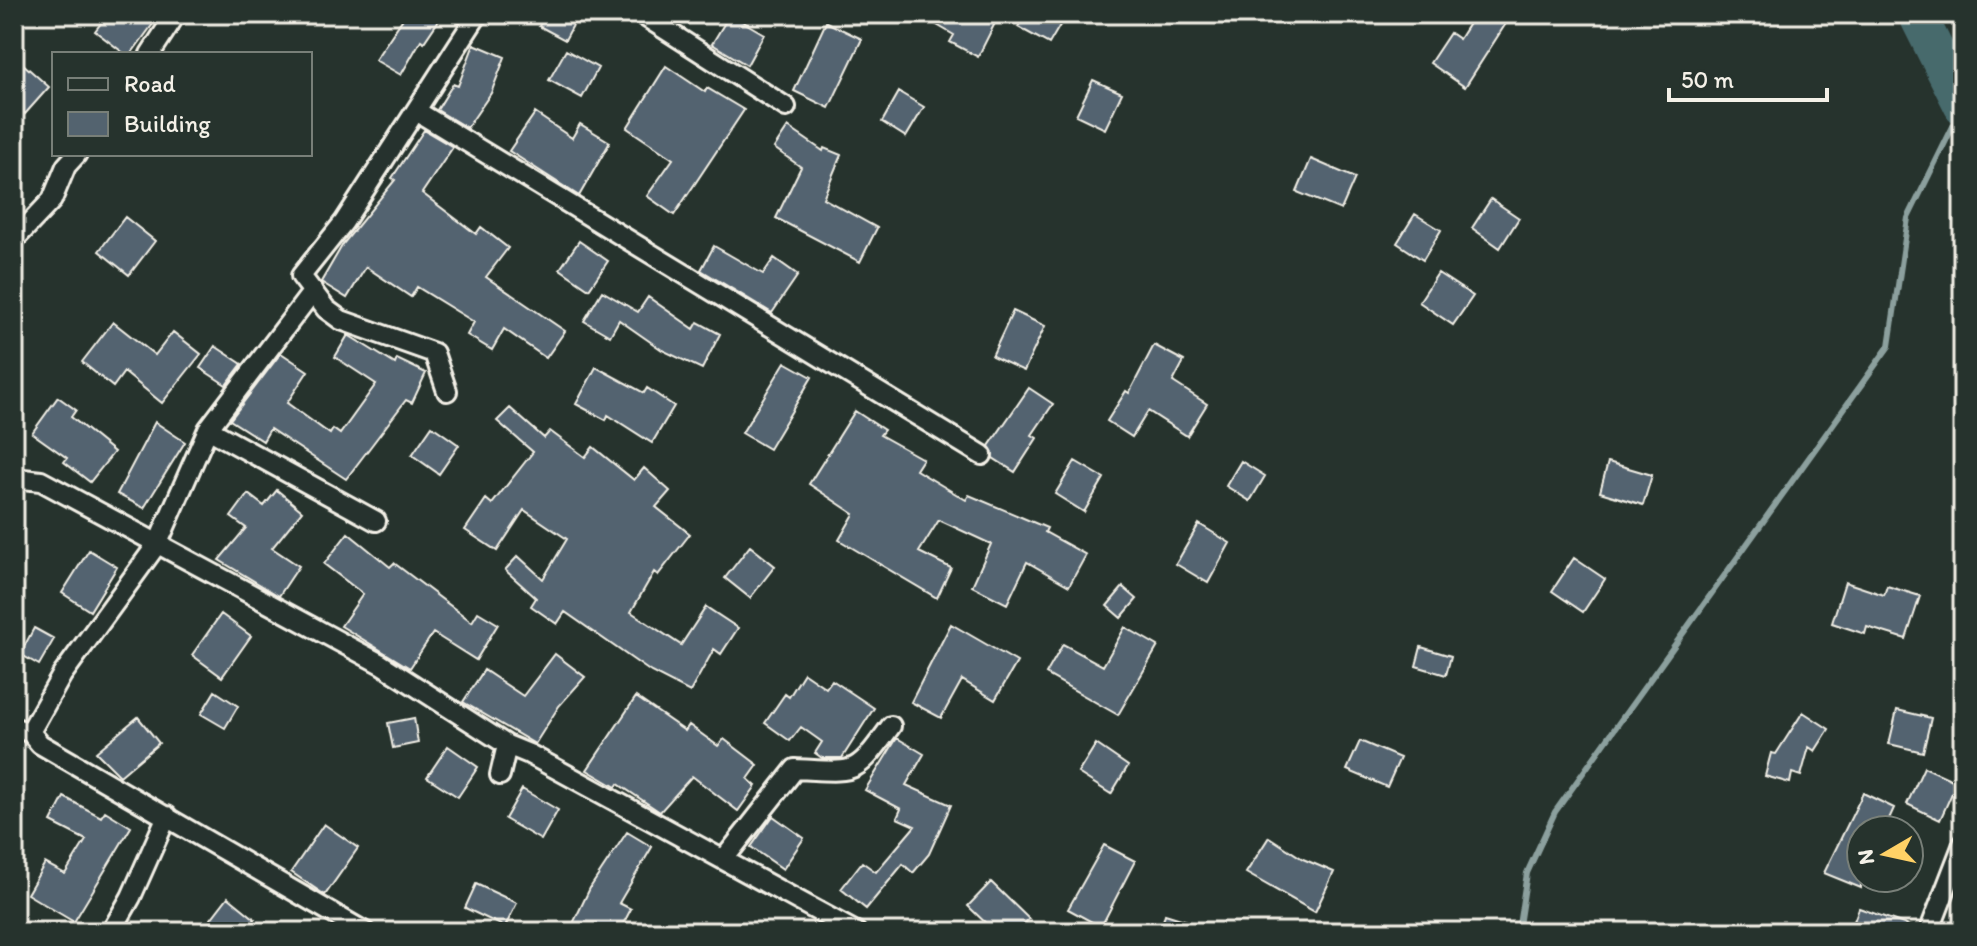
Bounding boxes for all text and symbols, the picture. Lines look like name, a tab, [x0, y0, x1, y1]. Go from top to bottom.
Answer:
legend	[52, 52, 312, 156]
scale bar	[1669, 52, 1827, 102]
text: 50 m	[1681, 65, 1734, 94]
text: Road	[124, 69, 176, 98]
text: Building	[124, 109, 211, 138]
north arrow	[1845, 814, 1925, 894]
text: N	[1851, 848, 1880, 867]

